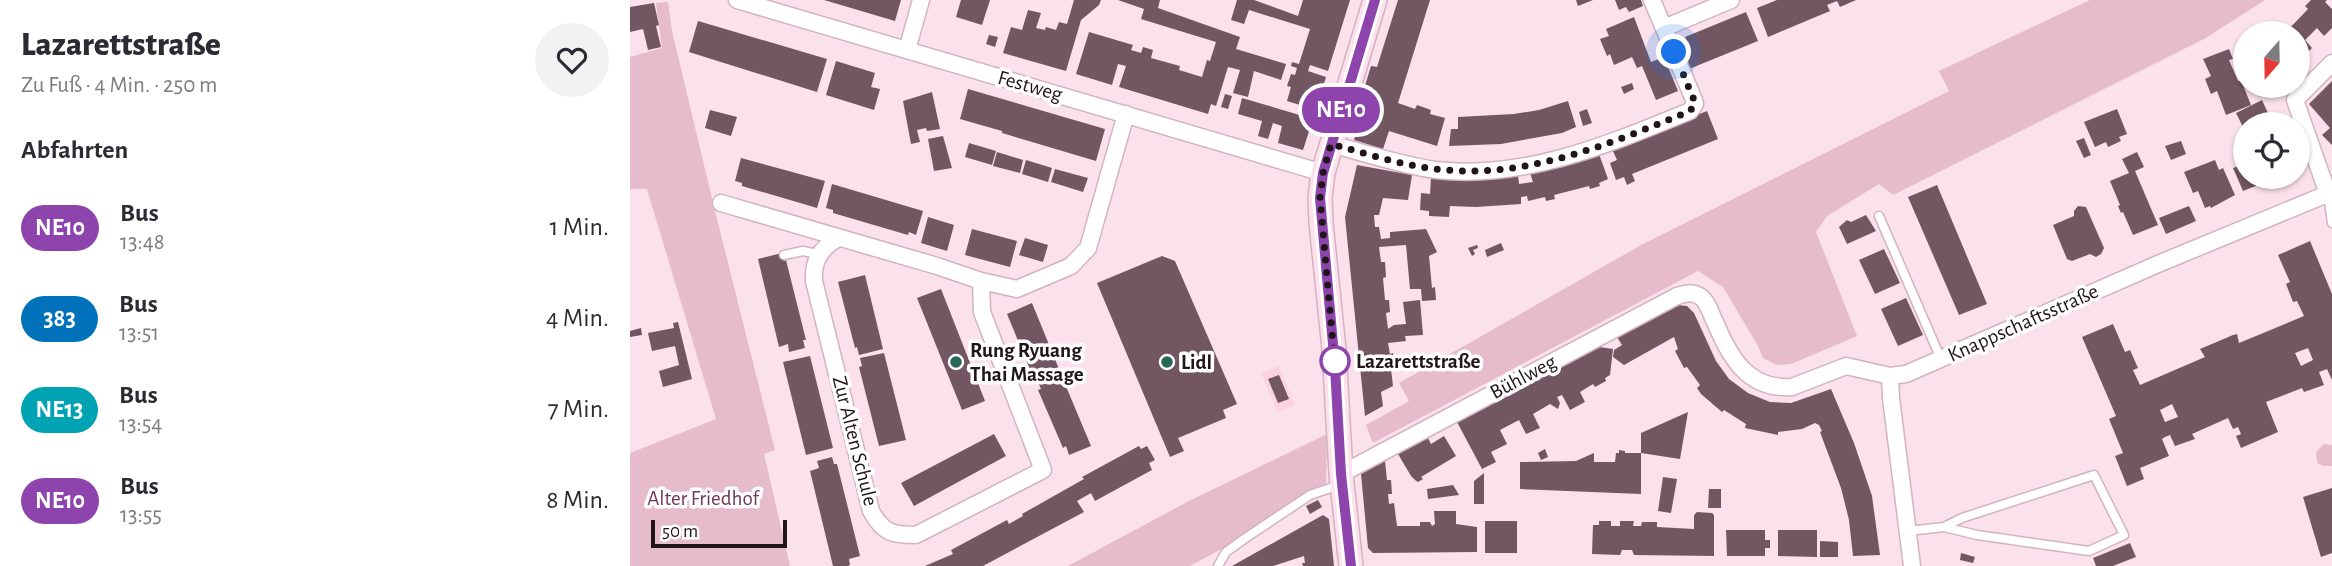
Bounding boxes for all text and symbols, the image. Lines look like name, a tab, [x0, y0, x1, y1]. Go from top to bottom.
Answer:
north arrow	[2233, 21, 2310, 98]
map controls	[2233, 21, 2310, 189]
button: heart	[535, 23, 609, 97]
text: Lazarettstraße	[21, 29, 221, 62]
your location	[1656, 34, 1691, 69]
street label: Festweg	[995, 67, 1065, 105]
text: Zu Fuß · 4 Min. · 250 m	[21, 74, 218, 97]
line badge: NE10	[1292, 87, 1390, 133]
text: NE10	[1316, 98, 1366, 122]
button: locate	[2233, 112, 2310, 189]
text: Abfahrten	[21, 137, 128, 163]
text: Bus	[120, 200, 159, 226]
text: 1 Min.	[550, 214, 609, 240]
text: NE10	[35, 216, 85, 240]
text: 13:48	[120, 231, 165, 254]
street label: Knappschaftsstraße	[1944, 280, 2102, 366]
text: Bus	[119, 291, 158, 317]
text: 4 Min.	[546, 305, 609, 331]
text: 383	[43, 307, 76, 331]
text: 13:51	[119, 322, 159, 345]
place label: Rung Ryuang Thai Massage	[970, 340, 1084, 385]
marker: Lazarettstraße	[1320, 346, 1350, 376]
place label: Lazarettstraße	[1356, 351, 1480, 372]
street label: Bühlweg	[1486, 351, 1560, 403]
place label: Lidl	[1181, 352, 1212, 373]
marker: Rung Ryuang Thai Massage	[948, 354, 964, 370]
marker: Lidl	[1159, 354, 1175, 370]
street label: Zur Alten Schule	[829, 374, 881, 508]
text: Bus	[119, 382, 158, 408]
text: 7 Min.	[548, 396, 609, 422]
text: NE13	[36, 398, 83, 422]
text: 13:54	[119, 413, 162, 436]
text: Bus	[120, 473, 159, 499]
text: 8 Min.	[546, 487, 609, 513]
park label: Alter Friedhof	[647, 488, 760, 509]
text: NE10	[35, 489, 85, 513]
text: 13:55	[120, 504, 162, 527]
scale bar	[651, 517, 788, 549]
text: 50 m	[662, 522, 698, 541]

